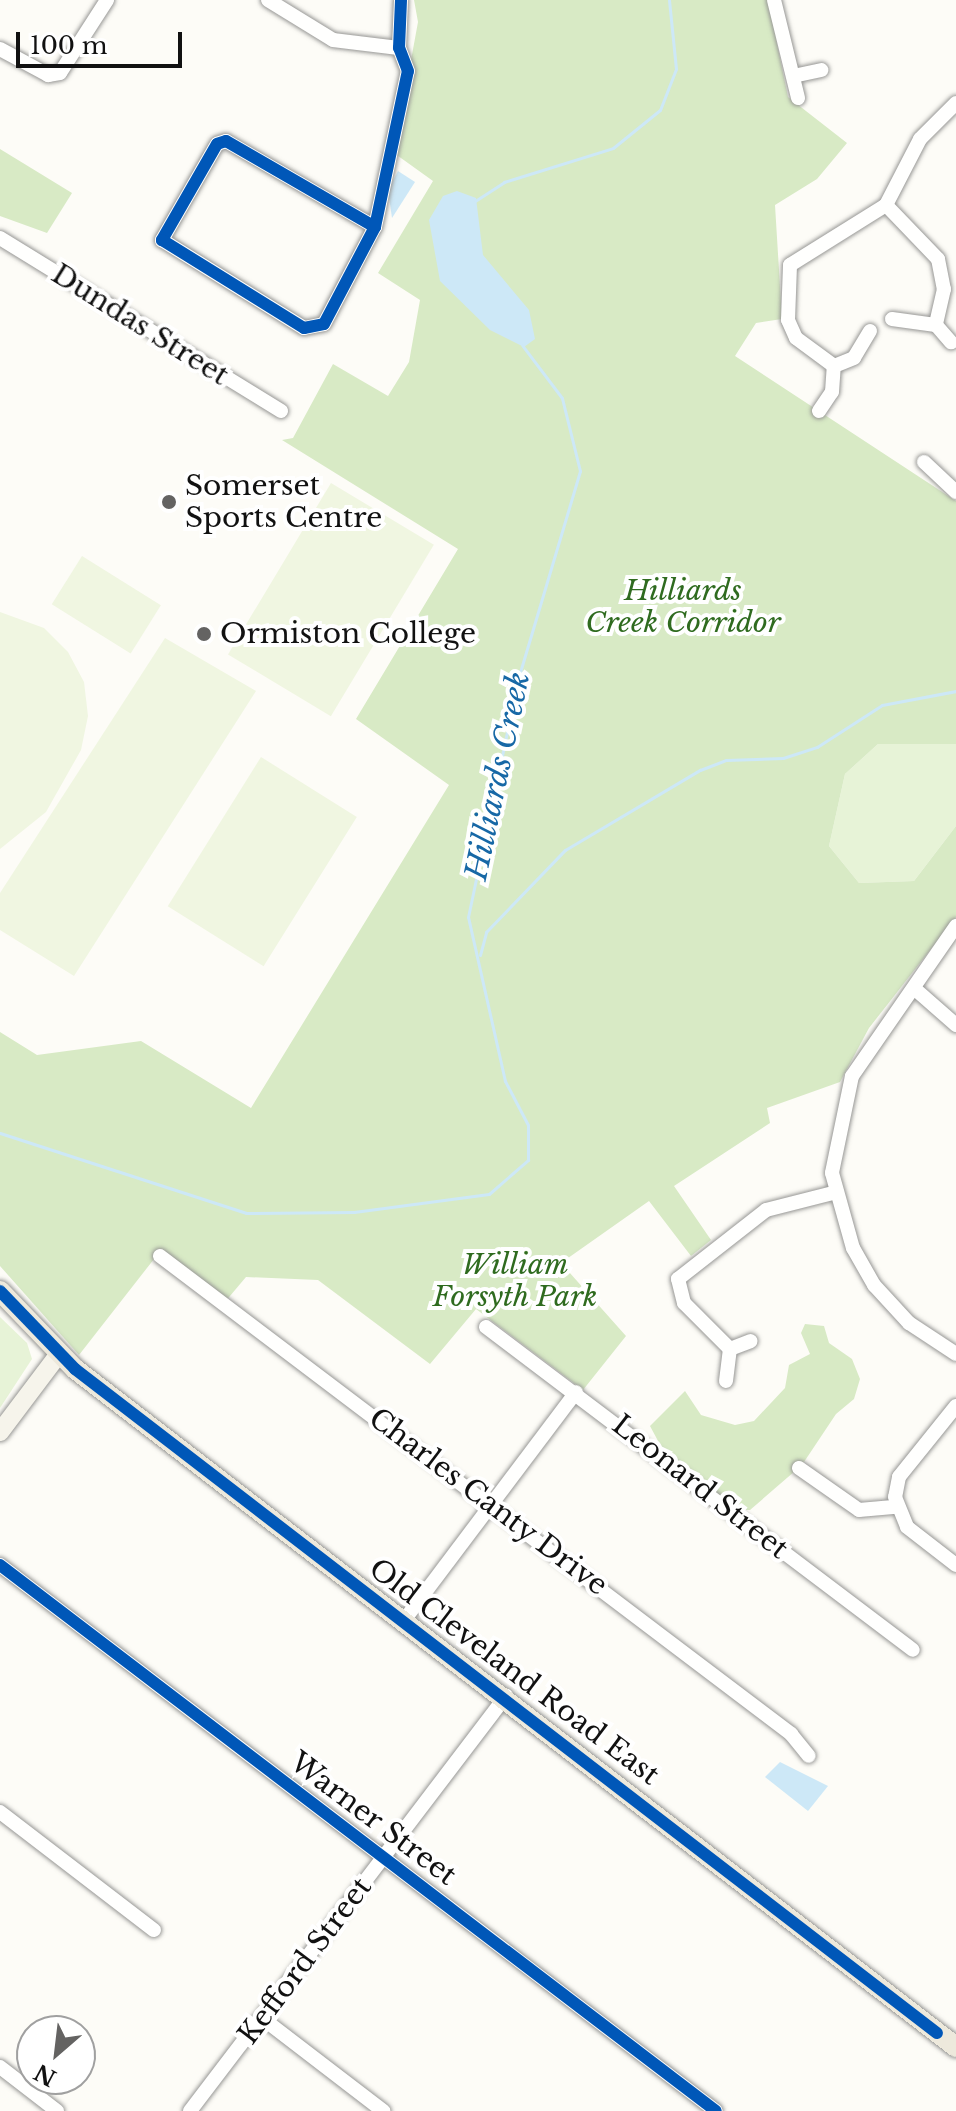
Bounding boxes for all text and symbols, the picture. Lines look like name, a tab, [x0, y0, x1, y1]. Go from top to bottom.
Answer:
scale bar	[20, 16, 186, 66]
text: 100 m	[30, 31, 108, 60]
street label: Dundas Street	[45, 257, 235, 393]
place label: Somerset Sports Centre	[185, 469, 382, 535]
marker: Somerset Sports Centre	[160, 493, 178, 511]
park label: Hilliards Creek Corridor	[585, 574, 781, 640]
place label: Ormiston College	[220, 617, 476, 651]
marker: Ormiston College	[195, 625, 213, 643]
water label: Hilliards Creek	[458, 669, 538, 883]
park label: William Forsyth Park	[432, 1248, 598, 1314]
street label: Charles Canty Drive	[362, 1401, 614, 1603]
street label: Leonard Street	[605, 1408, 795, 1566]
street label: Old Cleveland Road East	[362, 1552, 666, 1792]
street label: Warner Street	[283, 1745, 463, 1893]
street label: Kefford Street	[231, 1871, 379, 2051]
north arrow	[16, 2015, 96, 2095]
text: N	[30, 2058, 61, 2092]

